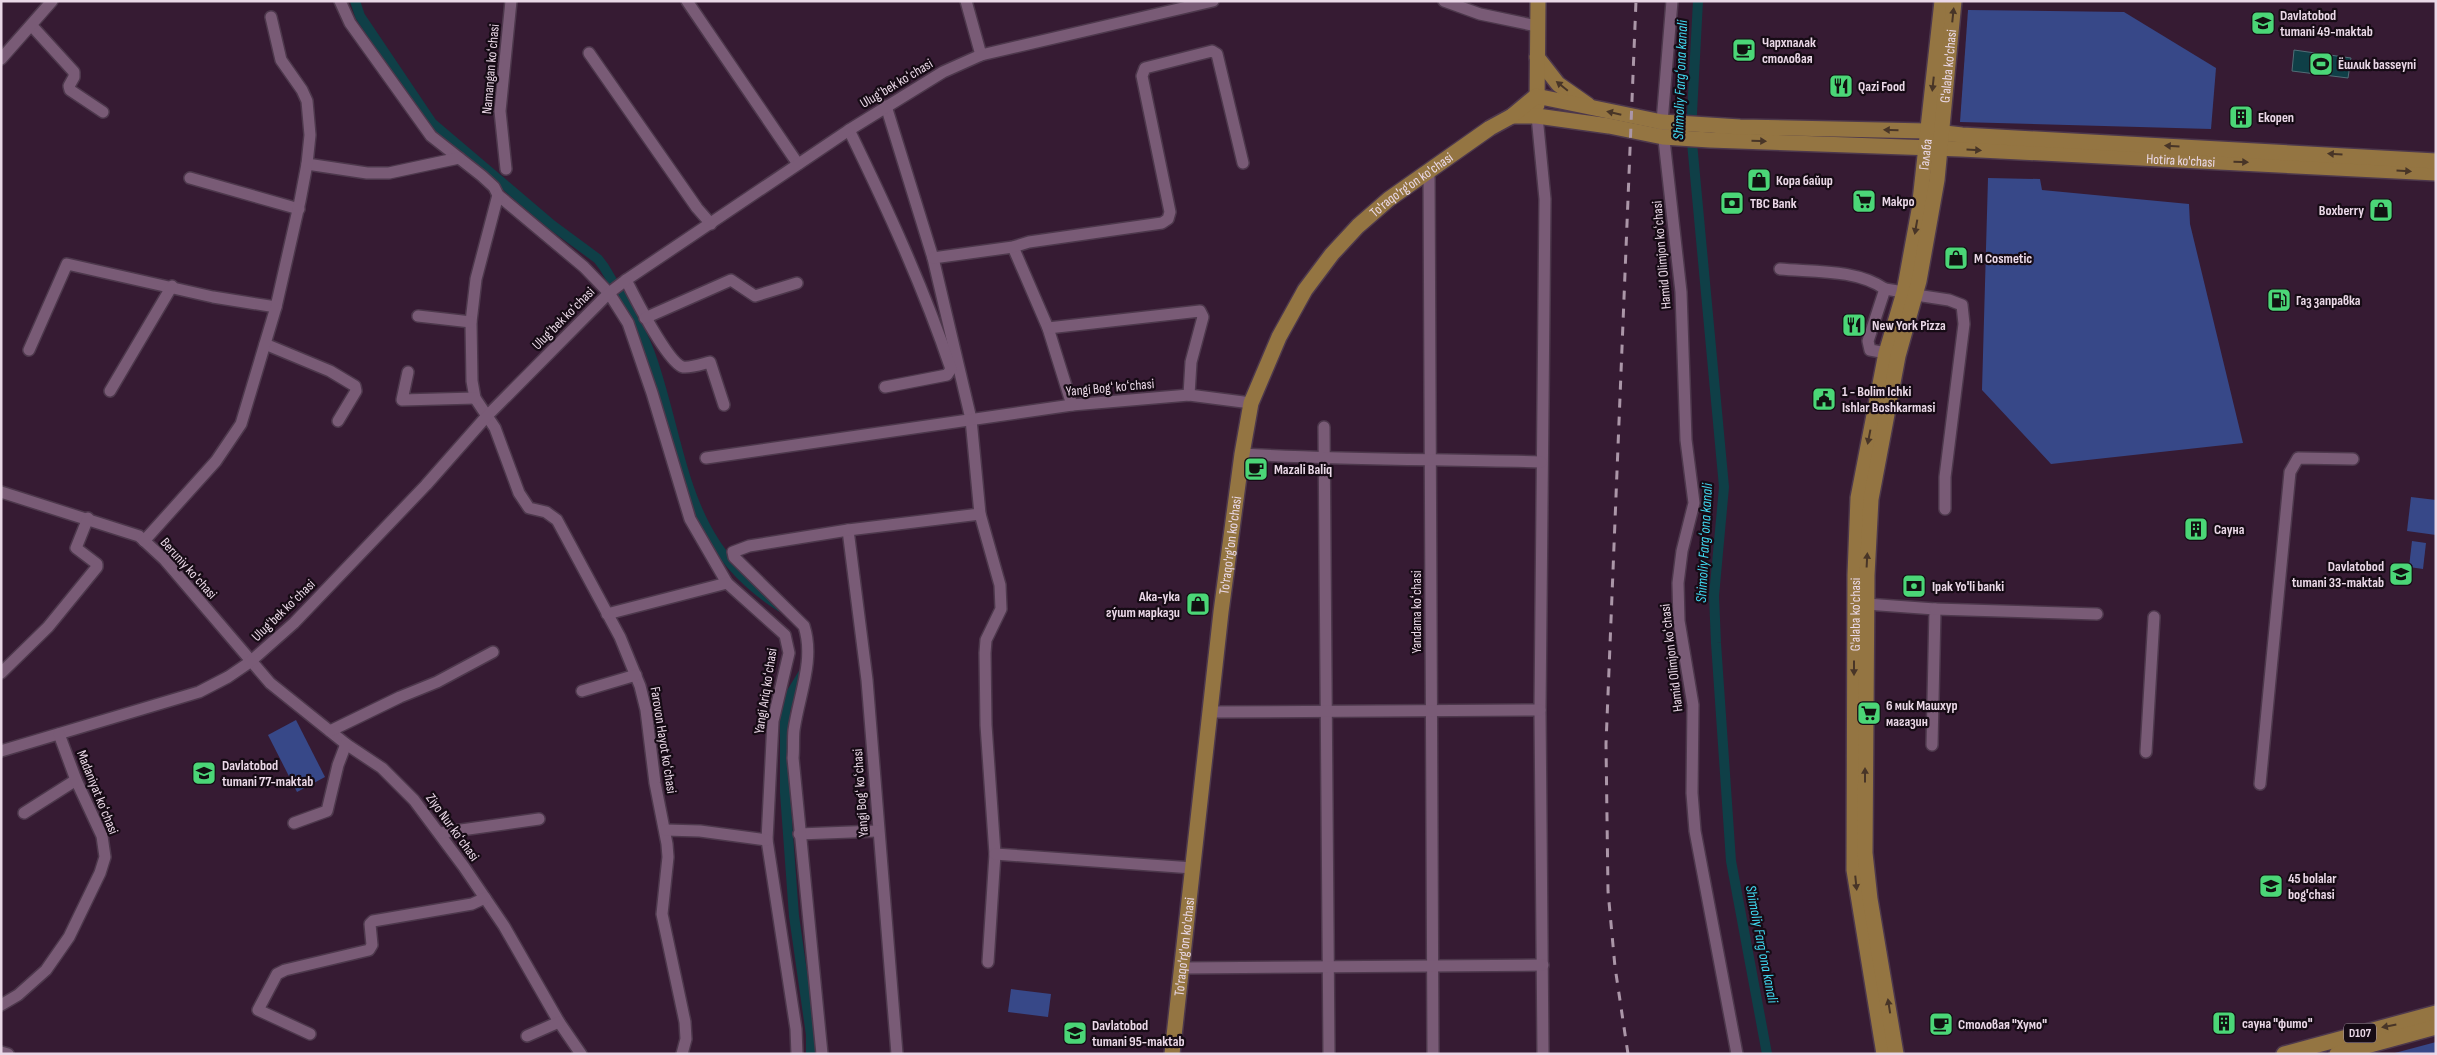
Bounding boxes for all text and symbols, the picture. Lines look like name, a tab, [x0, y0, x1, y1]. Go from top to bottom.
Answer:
one-way arrow	[1949, 6, 1957, 22]
place label: Davlatobod tumani 49-maktab	[2280, 7, 2373, 40]
school or university icon: Davlatobod tumani 49-maktab	[2250, 10, 2276, 36]
water label: Shimoliy Fargʻona kanali	[1669, 19, 1692, 140]
street label: Namangan koʻchasi	[478, 23, 503, 115]
street label: G'alaba ko'chasi	[1936, 29, 1960, 104]
place label: Чархпалак столовая	[1762, 34, 1816, 67]
cafe icon: Чархпалак столовая	[1731, 37, 1757, 63]
sports icon: Ёшлик basseyni	[2308, 51, 2334, 77]
street label: Ulugʻbek koʻchasi	[857, 55, 936, 112]
place label: Ёшлик basseyni	[2338, 56, 2416, 73]
restaurant icon: Qazi Food	[1828, 73, 1854, 99]
one-way arrow	[1928, 77, 1936, 93]
place label: Qazi Food	[1858, 78, 1905, 95]
one-way arrow	[1556, 80, 1569, 91]
building icon: Ekopen	[2228, 104, 2254, 130]
one-way arrow	[1607, 108, 1622, 116]
place label: Ekopen	[2258, 109, 2294, 126]
one-way arrow	[1883, 126, 1899, 134]
one-way arrow	[1751, 137, 1767, 145]
street label: Галаба	[1915, 138, 1936, 171]
one-way arrow	[2164, 141, 2180, 149]
one-way arrow	[1967, 146, 1983, 154]
street label: To'raqo'rg'on ko'chasi	[1366, 149, 1456, 221]
street label: Hotira ko'chasi	[2146, 150, 2216, 171]
one-way arrow	[2326, 150, 2342, 158]
one-way arrow	[2234, 158, 2250, 166]
shop icon: Кора байир	[1746, 167, 1772, 193]
one-way arrow	[2396, 168, 2412, 176]
place label: Кора байир	[1776, 172, 1833, 189]
supermarket icon: Макро	[1851, 188, 1877, 214]
bank icon: TBC Bank	[1719, 190, 1745, 216]
place label: Макро	[1882, 193, 1915, 210]
place label: TBC Bank	[1750, 195, 1797, 212]
shop icon: Boxberry	[2368, 197, 2394, 223]
street label: Hamid Olimjon koʻchasi	[1648, 200, 1675, 310]
place label: Boxberry	[2319, 202, 2364, 219]
one-way arrow	[1911, 219, 1919, 235]
shop icon: M Cosmetic	[1943, 245, 1969, 271]
place label: M Cosmetic	[1974, 250, 2032, 267]
street label: Ulugʻbek koʻchasi	[528, 283, 598, 353]
fuel station icon: Газ заправка	[2266, 287, 2292, 313]
place label: Газ заправка	[2296, 292, 2361, 309]
restaurant icon: New York Pizza	[1841, 312, 1867, 338]
place label: New York Pizza	[1872, 317, 1946, 334]
street label: Yangi Bogʻ koʻchasi	[1065, 375, 1155, 400]
place label: 1 - Bolim Ichki Ishlar Boshkarmasi	[1842, 383, 1935, 416]
public building icon: 1 - Bolim Ichki Ishlar Boshkarmasi	[1811, 386, 1837, 412]
one-way arrow	[1865, 429, 1873, 444]
cafe icon: Mazali Baliq	[1243, 456, 1269, 482]
place label: Mazali Baliq	[1274, 461, 1332, 478]
water label: Shimoliy Fargʻona kanali	[1692, 481, 1717, 603]
street label: To'raqo'rg'on ko'chasi	[1215, 495, 1245, 596]
building icon: Сауна	[2183, 516, 2209, 542]
place label: Сауна	[2214, 521, 2245, 538]
street label: Beruniy koʻchasi	[157, 534, 221, 602]
one-way arrow	[1864, 552, 1872, 568]
place label: Davlatobod tumani 33-maktab	[2292, 558, 2384, 591]
school or university icon: Davlatobod tumani 33-maktab	[2388, 561, 2414, 587]
street label: Yandama koʻchasi	[1408, 570, 1425, 654]
bank icon: Ipak Yo'li banki	[1901, 573, 1927, 599]
street label: Ulugʻbek koʻchasi	[248, 576, 319, 645]
street label: G'alaba ko'chasi	[1847, 577, 1864, 651]
place label: Ipak Yo'li banki	[1932, 578, 2004, 595]
place label: Ака-ука гу́шт маркази	[1106, 588, 1180, 621]
shop icon: Ака-ука гу́шт маркази	[1185, 591, 1211, 617]
street label: Hamid Olimjon koʻchasi	[1656, 603, 1687, 713]
street label: Yangi Ariq koʻchasi	[750, 647, 781, 735]
one-way arrow	[1850, 660, 1858, 676]
street label: Farovon Hayot koʻchasi	[647, 685, 680, 795]
place label: 6 мик Машхур магазин	[1886, 697, 1958, 730]
supermarket icon: 6 мик Машхур магазин	[1856, 700, 1882, 726]
street label: Madaniyat koʻchasi	[73, 748, 122, 837]
street label: Yangi Bogʻ koʻchasi	[849, 748, 872, 838]
place label: Davlatobod tumani 77-maktab	[222, 757, 313, 790]
school or university icon: Davlatobod tumani 77-maktab	[191, 760, 217, 786]
one-way arrow	[1861, 767, 1869, 783]
street label: Ziyo Nur koʻchasi	[422, 790, 483, 865]
place label: 45 bolalar bog'chasi	[2288, 870, 2337, 903]
school or university icon: 45 bolalar bog'chasi	[2258, 873, 2284, 899]
one-way arrow	[1852, 875, 1860, 891]
water label: Shimoliy Fargʻona kanali	[1741, 883, 1783, 1006]
street label: To'raqo'rg'on ko'chasi	[1170, 897, 1198, 997]
one-way arrow	[1884, 997, 1892, 1013]
building icon: сауна "фито"	[2211, 1010, 2237, 1036]
cafe icon: Столовая "Хумо"	[1928, 1011, 1954, 1037]
place label: сауна "фито"	[2242, 1015, 2313, 1032]
place label: Столовая "Хумо"	[1958, 1016, 2047, 1033]
place label: Davlatobod tumani 95-maktab	[1092, 1017, 1185, 1050]
school or university icon: Davlatobod tumani 95-maktab	[1062, 1020, 1088, 1046]
one-way arrow	[2381, 1022, 2396, 1030]
road number: D107	[2344, 1024, 2376, 1042]

